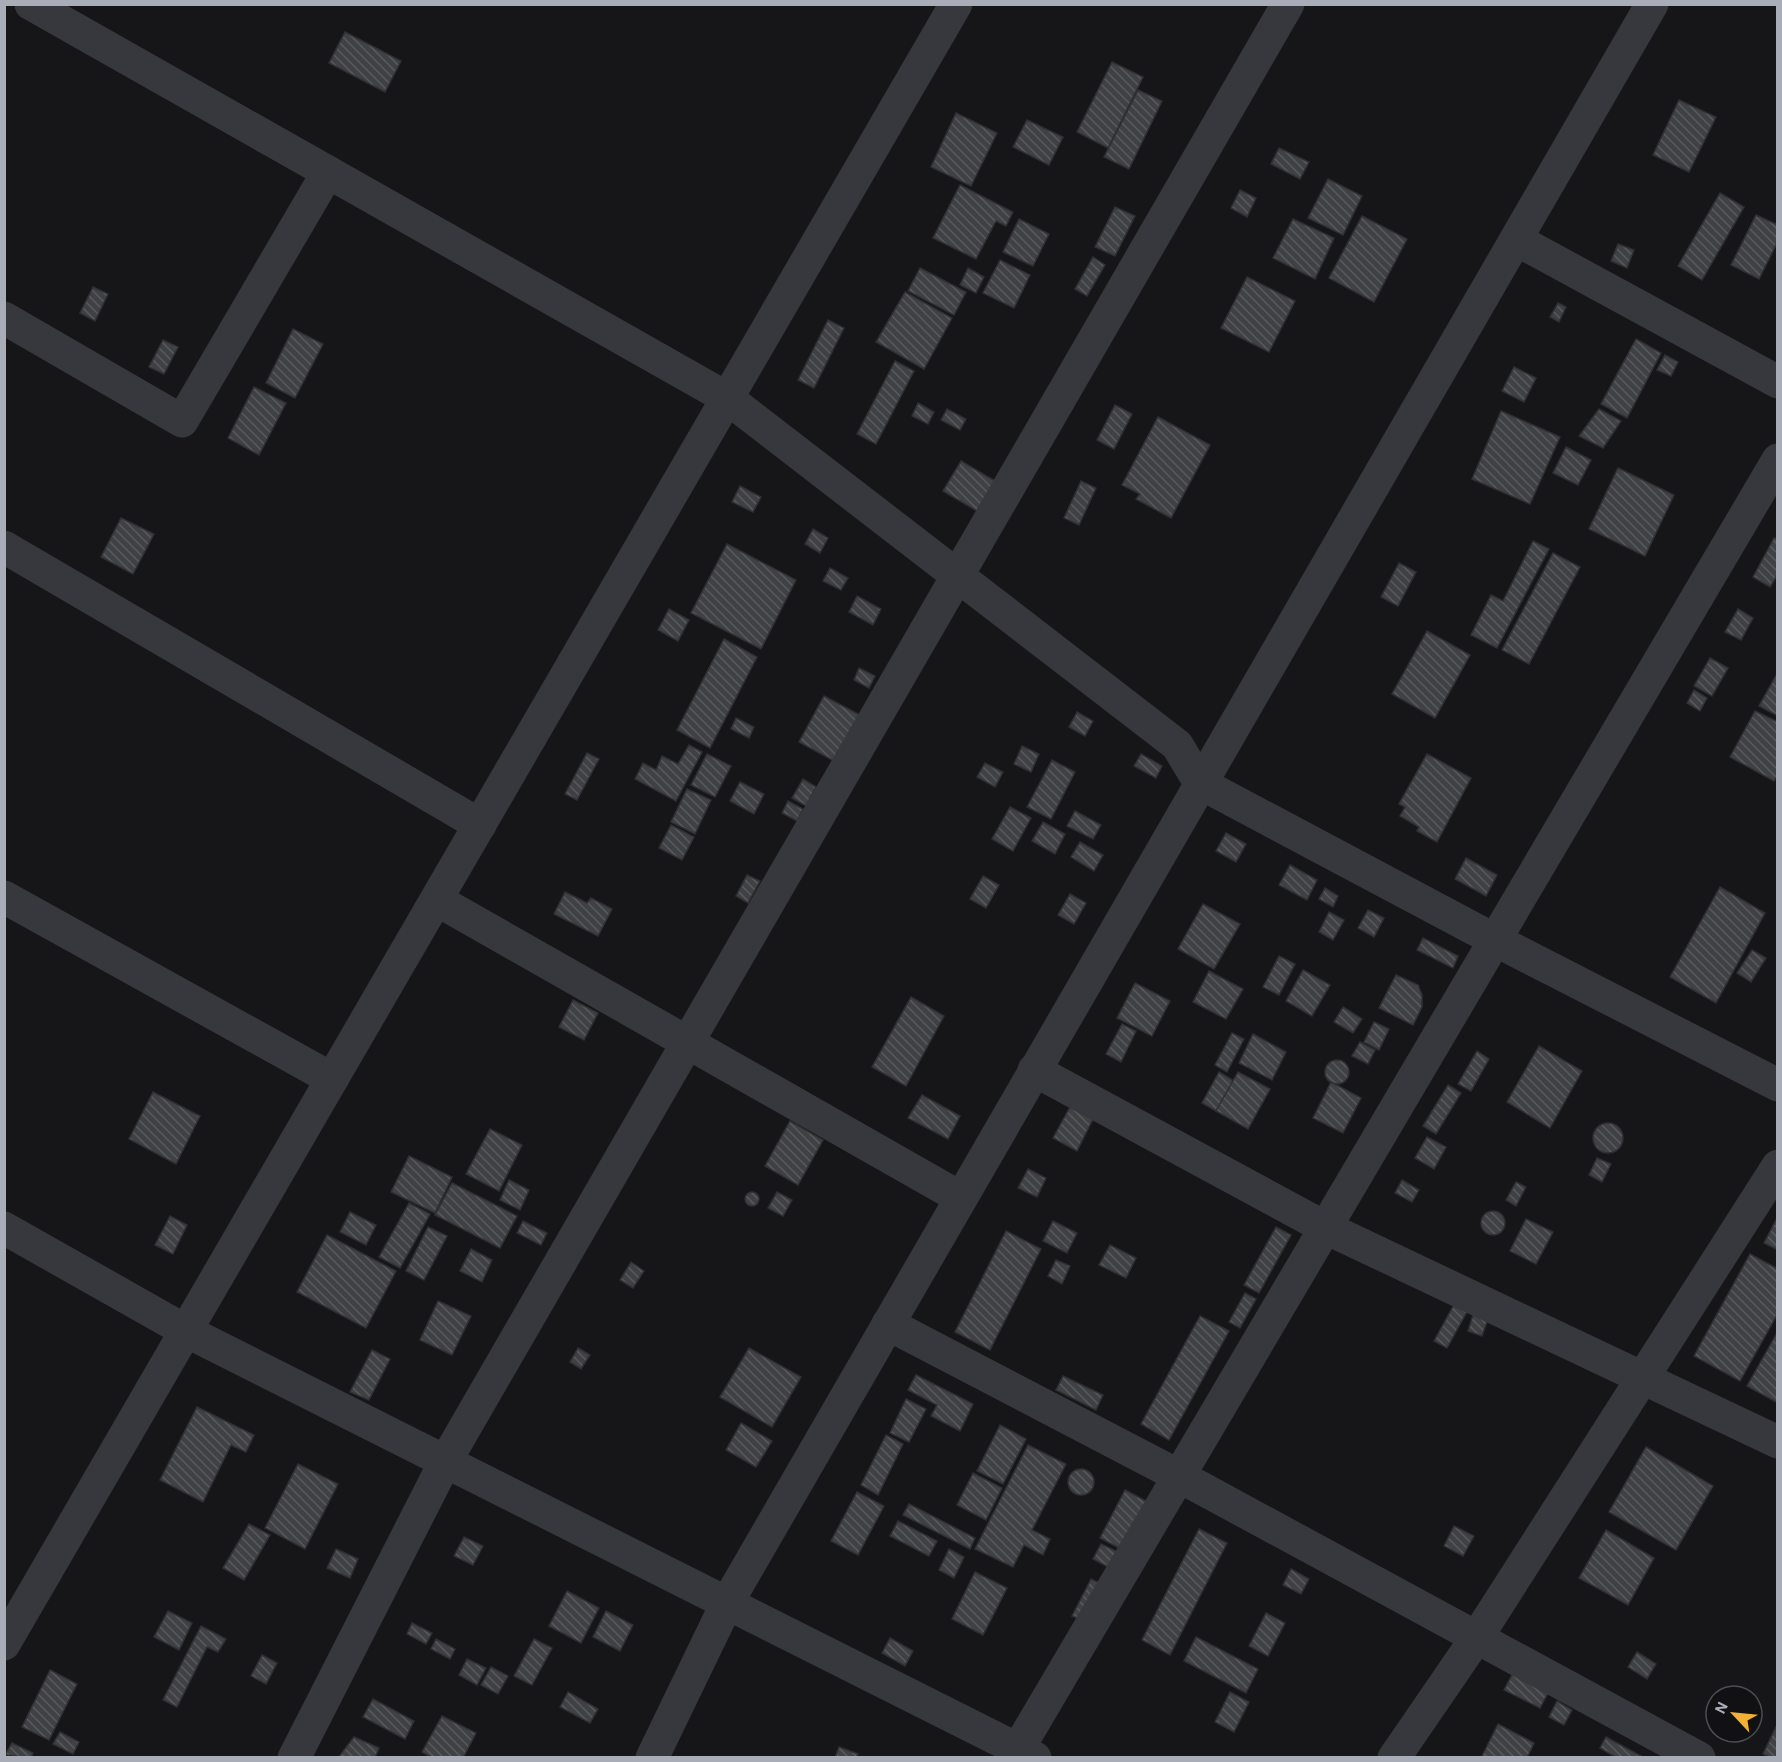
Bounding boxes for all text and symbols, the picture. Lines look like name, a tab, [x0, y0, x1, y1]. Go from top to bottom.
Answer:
north arrow	[1704, 1684, 1764, 1744]
text: N	[1712, 1699, 1731, 1716]

